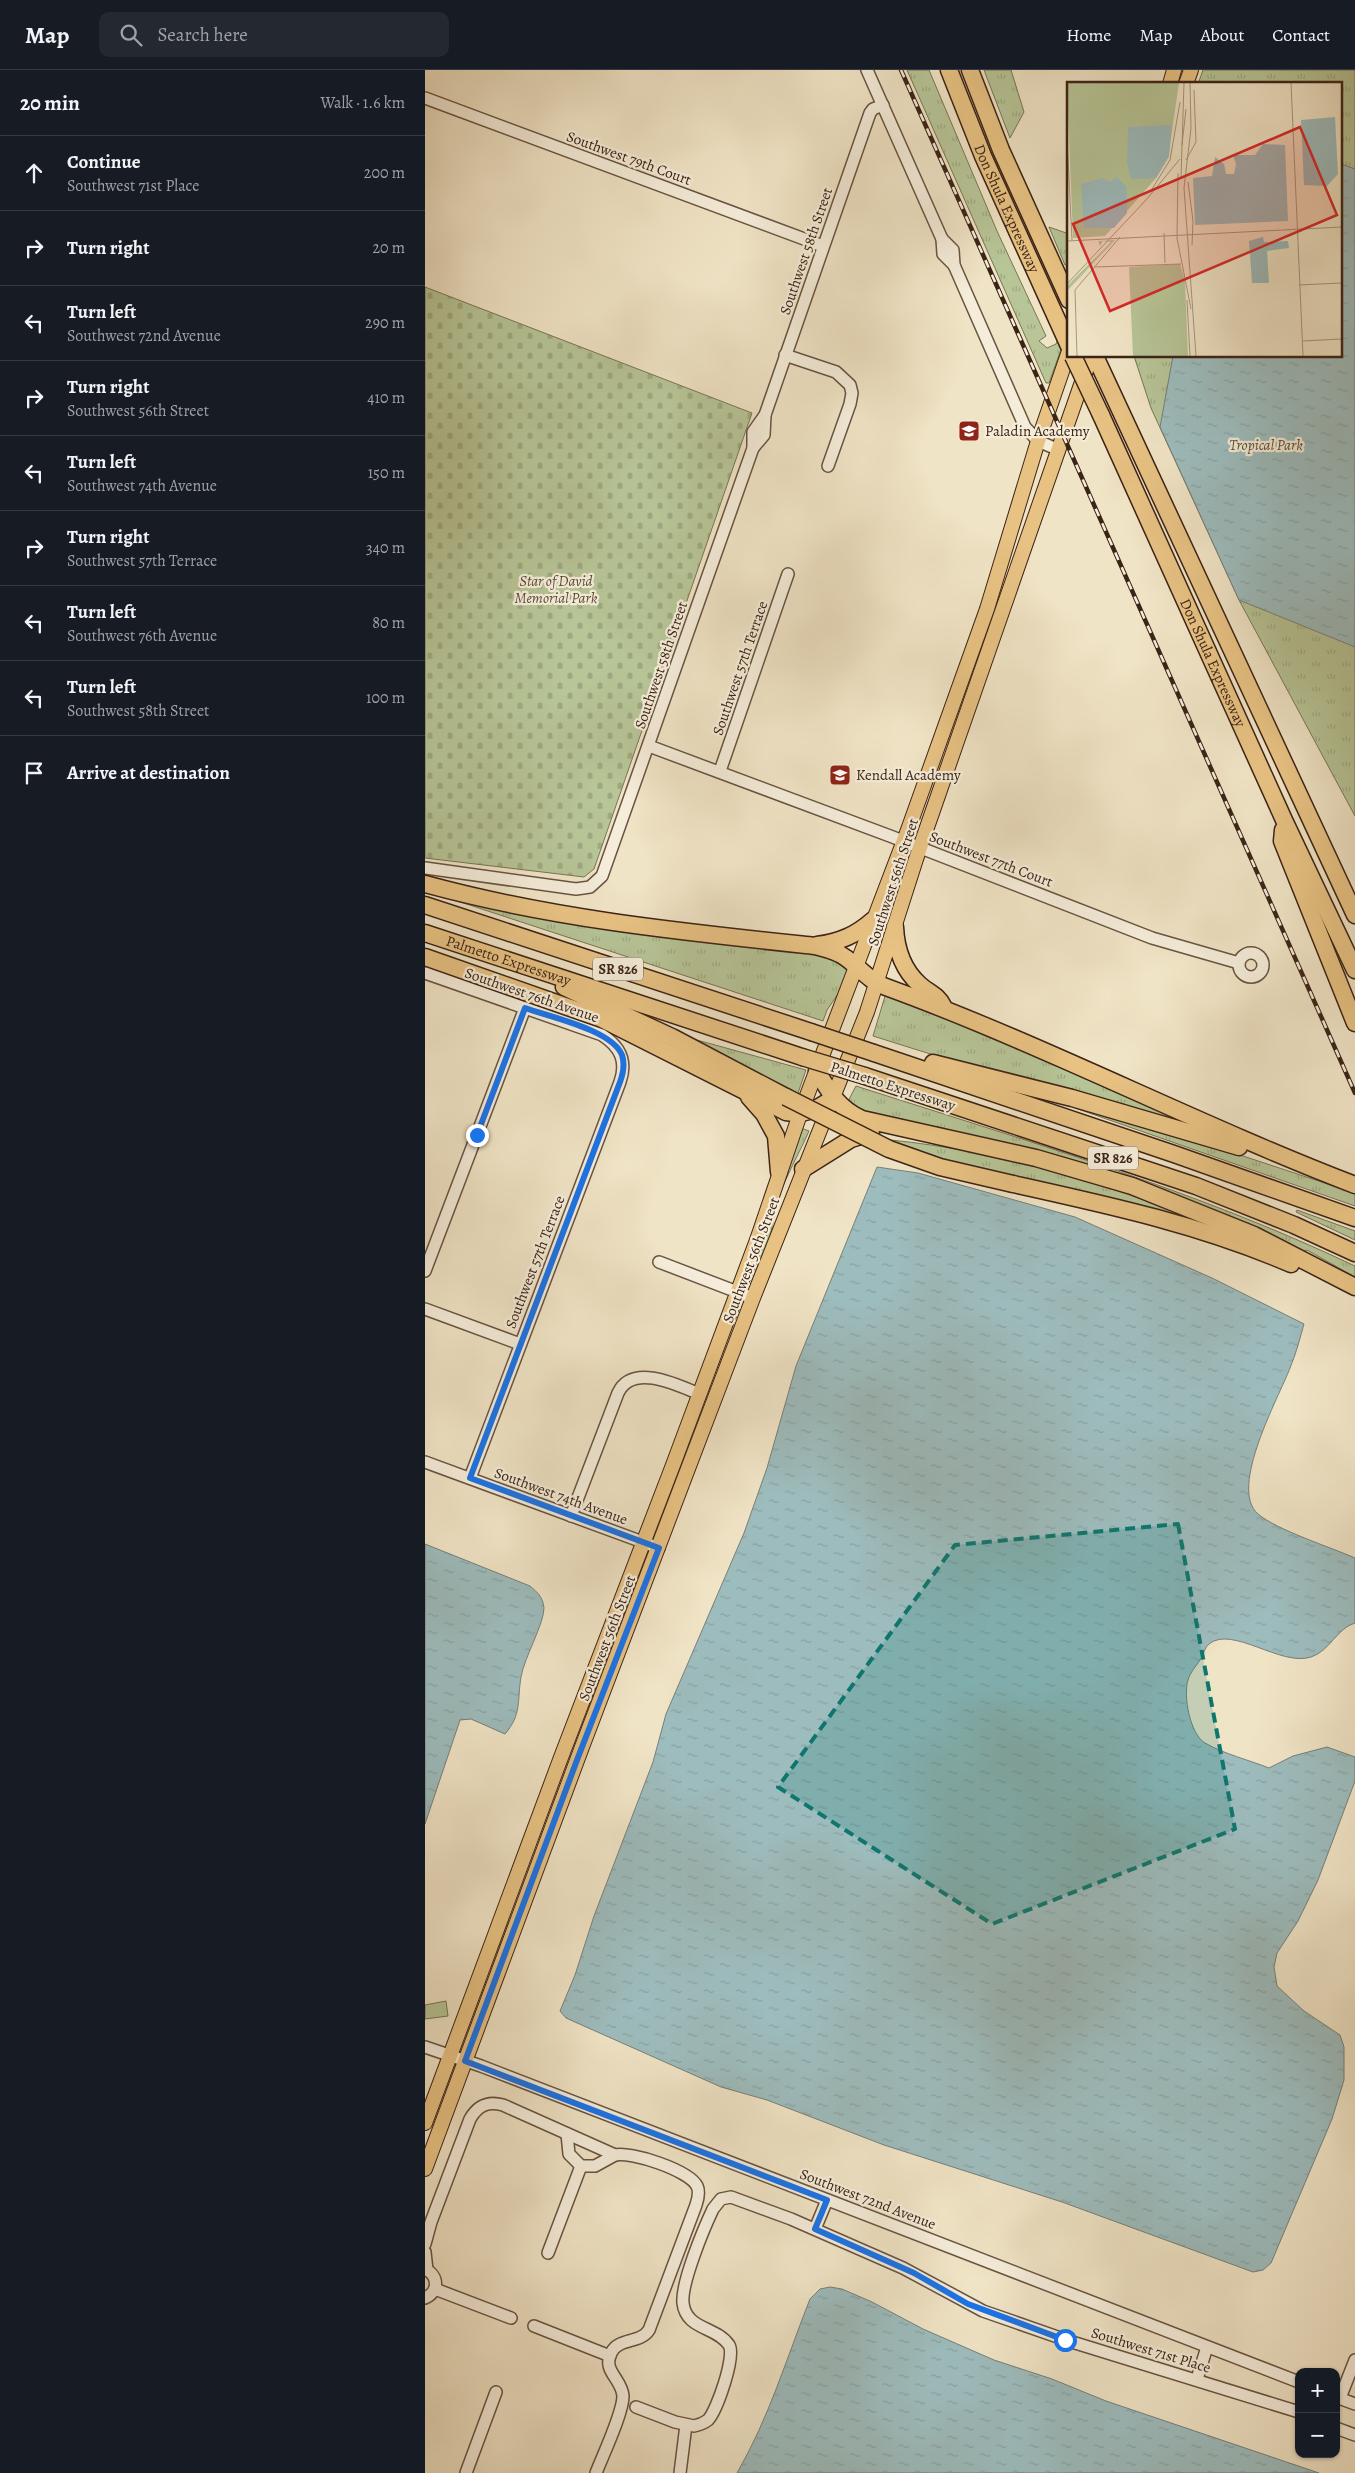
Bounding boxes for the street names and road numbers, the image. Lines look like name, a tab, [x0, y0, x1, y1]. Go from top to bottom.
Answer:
street label: Southwest 79th Court	[564, 126, 694, 190]
street label: Don Shula Expressway	[969, 141, 1045, 276]
street label: Southwest 58th Street	[775, 185, 837, 317]
street label: Don Shula Expressway	[1175, 595, 1251, 731]
street label: Southwest 57th Terrace	[708, 598, 772, 738]
street label: Southwest 58th Street	[630, 599, 692, 731]
street label: Southwest 56th Street	[863, 816, 923, 948]
street label: Southwest 77th Court	[926, 826, 1056, 892]
street label: Palmetto Expressway	[444, 931, 574, 990]
road number: SR 826	[593, 958, 643, 981]
street label: Southwest 76th Avenue	[462, 963, 602, 1027]
street label: Palmetto Expressway	[828, 1056, 958, 1116]
road number: SR 826	[1088, 1146, 1138, 1170]
street label: Southwest 57th Terrace	[500, 1192, 570, 1331]
street label: Southwest 56th Street	[718, 1194, 784, 1326]
street label: Southwest 74th Avenue	[492, 1463, 631, 1530]
street label: Southwest 56th Street	[574, 1572, 640, 1704]
street label: Southwest 72nd Avenue	[797, 2164, 939, 2234]
street label: Southwest 71st Place	[1089, 2322, 1214, 2378]

